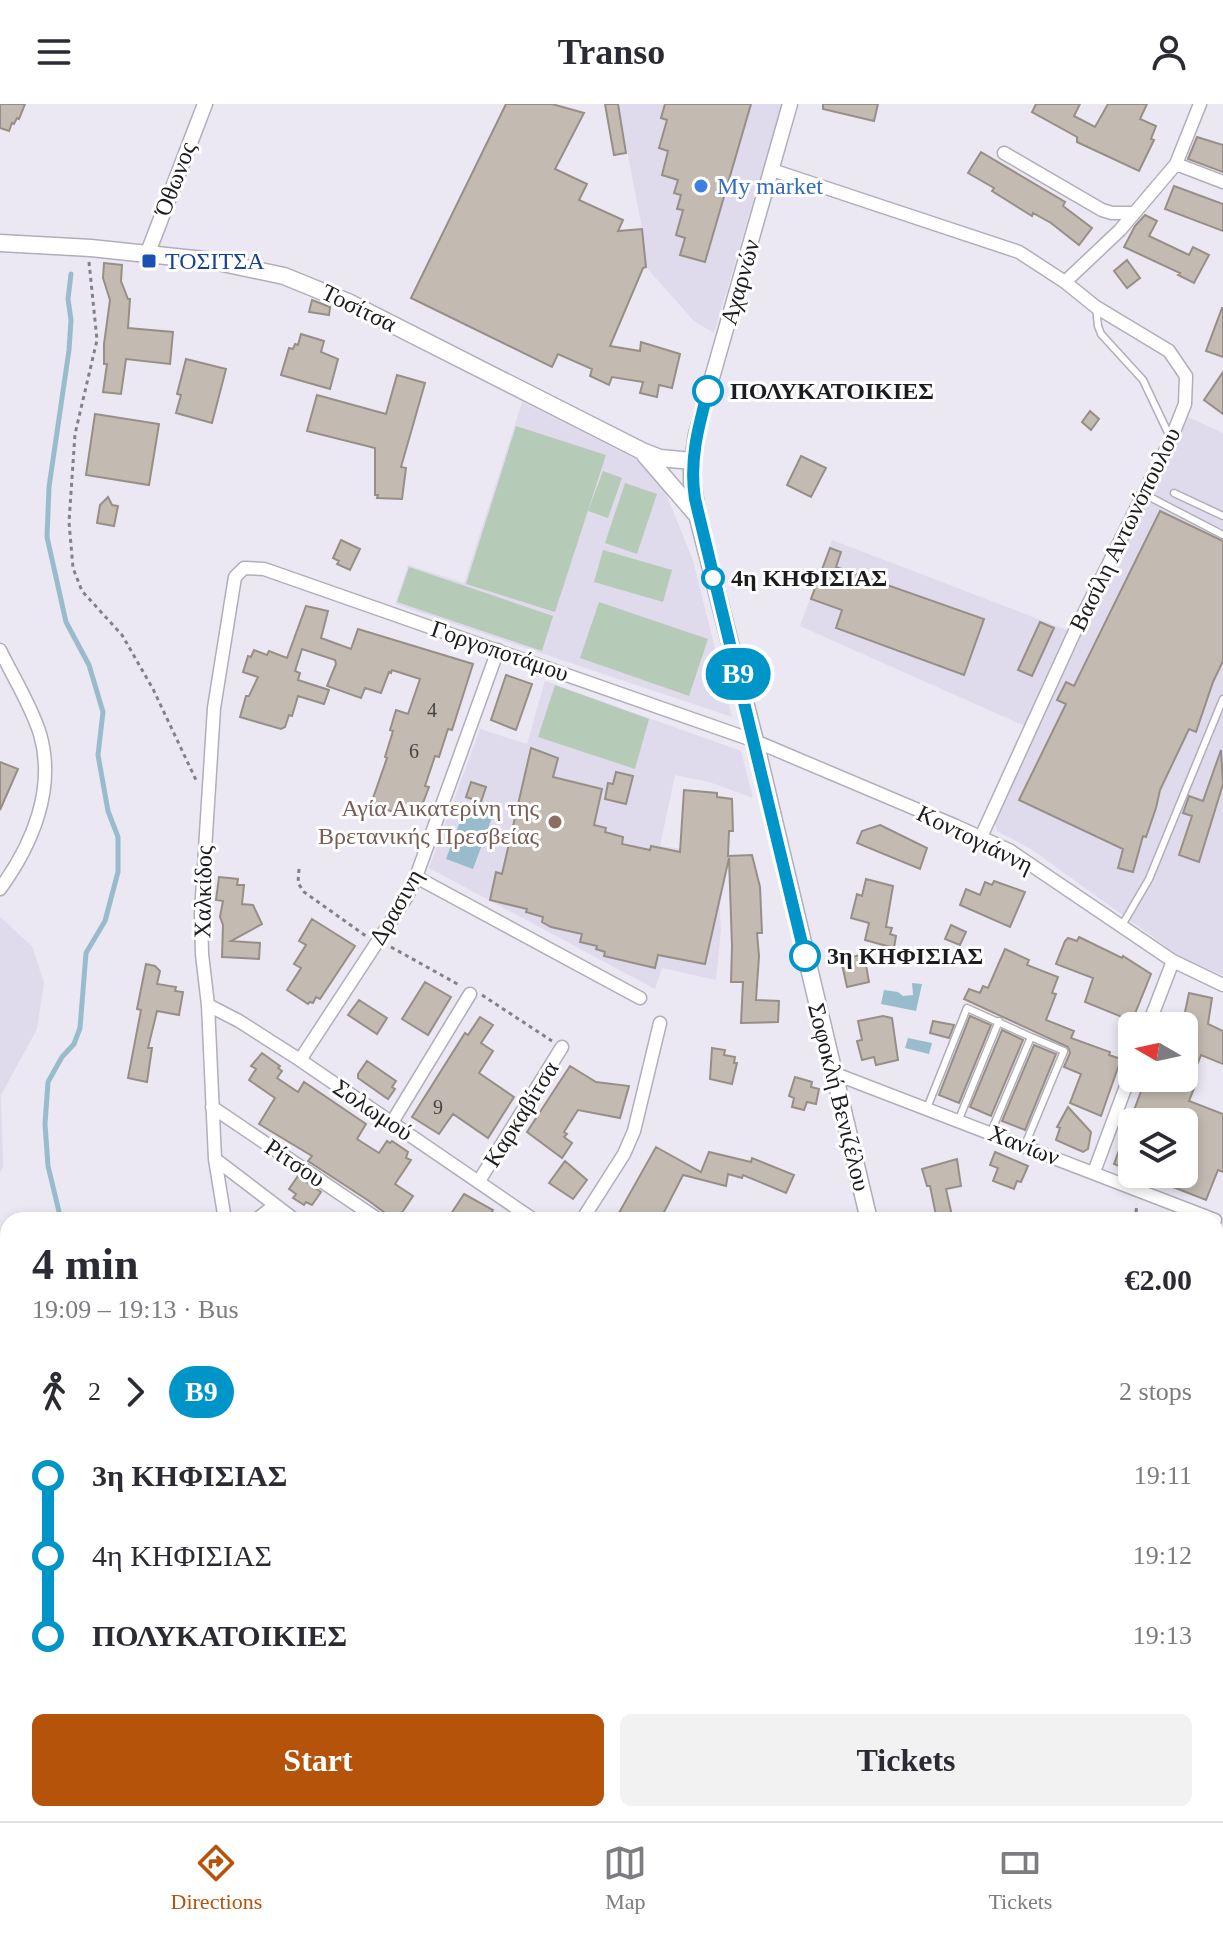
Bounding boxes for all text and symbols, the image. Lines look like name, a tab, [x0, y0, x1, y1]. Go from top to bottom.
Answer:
icon: menu	[32, 30, 76, 74]
icon: person	[1147, 30, 1191, 74]
text: Transo	[558, 32, 665, 72]
street label: Όθωνος	[149, 138, 201, 221]
place label: My market	[717, 173, 823, 199]
marker: My market	[692, 177, 710, 195]
street label: Αχαρνών	[715, 236, 765, 328]
place label: ΤΟΣΙΤΣΑ	[165, 248, 265, 274]
marker: ΤΟΣΙΤΣΑ	[140, 252, 158, 270]
street label: Τοσίτσα	[318, 279, 401, 337]
marker: ΠΟΛΥΚΑΤΟΙΚΙΕΣ	[693, 376, 723, 406]
place label: ΠΟΛΥΚΑΤΟΙΚΙΕΣ	[730, 378, 934, 404]
street label: Βασίλη Αντωνόπουλου	[1064, 423, 1186, 635]
place label: 4η ΚΗΦΙΣΙΑΣ	[731, 565, 887, 591]
marker: 4η ΚΗΦΙΣΙΑΣ	[702, 567, 724, 589]
street label: Γοργοποτάμου	[428, 615, 572, 687]
line badge: Β9	[702, 648, 774, 700]
text: Β9	[722, 658, 754, 689]
house number: 4	[427, 699, 437, 721]
house number: 6	[409, 740, 419, 762]
place label: Αγία Αικατερίνη της Βρετανικής Πρεσβείας	[318, 795, 539, 849]
street label: Κοντογιάννη	[913, 800, 1037, 878]
marker: Αγία Αικατερίνη της Βρετανικής Πρεσβείας	[546, 813, 564, 831]
street label: Χαλκίδος	[189, 845, 217, 939]
street label: Δρασινη	[364, 865, 428, 949]
marker: 3η ΚΗΦΙΣΙΑΣ	[790, 941, 820, 971]
place label: 3η ΚΗΦΙΣΙΑΣ	[827, 943, 983, 969]
street label: Σοφοκλή Βενιζέλου	[803, 1000, 875, 1194]
north arrow	[1118, 1012, 1198, 1092]
map controls	[1118, 1012, 1198, 1188]
street label: Καρκαβίτσα	[478, 1056, 564, 1171]
street label: Σολωμού	[328, 1074, 418, 1146]
house number: 9	[433, 1096, 443, 1118]
button: layers	[1118, 1108, 1198, 1188]
street label: Χανίων	[985, 1120, 1063, 1170]
street label: Ρίτσου	[260, 1134, 330, 1192]
text: 4 min	[32, 1240, 138, 1289]
text: €2.00	[1125, 1263, 1192, 1296]
text: 19:09 – 19:13 · Bus	[32, 1295, 239, 1324]
icon: walk	[32, 1370, 76, 1414]
icon: forward	[113, 1370, 157, 1414]
text: Β9	[185, 1376, 218, 1407]
text: 2	[88, 1377, 101, 1406]
text: 2 stops	[1119, 1377, 1192, 1406]
text: 3η ΚΗΦΙΣΙΑΣ	[92, 1459, 287, 1492]
text: 19:11	[1134, 1461, 1192, 1490]
text: 4η ΚΗΦΙΣΙΑΣ	[92, 1539, 272, 1572]
text: 19:12	[1133, 1541, 1192, 1570]
text: ΠΟΛΥΚΑΤΟΙΚΙΕΣ	[92, 1619, 347, 1652]
text: 19:13	[1133, 1621, 1192, 1650]
button: Start	[32, 1714, 604, 1806]
button: Tickets	[620, 1714, 1192, 1806]
tab: Directions	[171, 1841, 262, 1915]
tab: Map	[603, 1841, 647, 1915]
tab: Tickets	[988, 1841, 1052, 1915]

